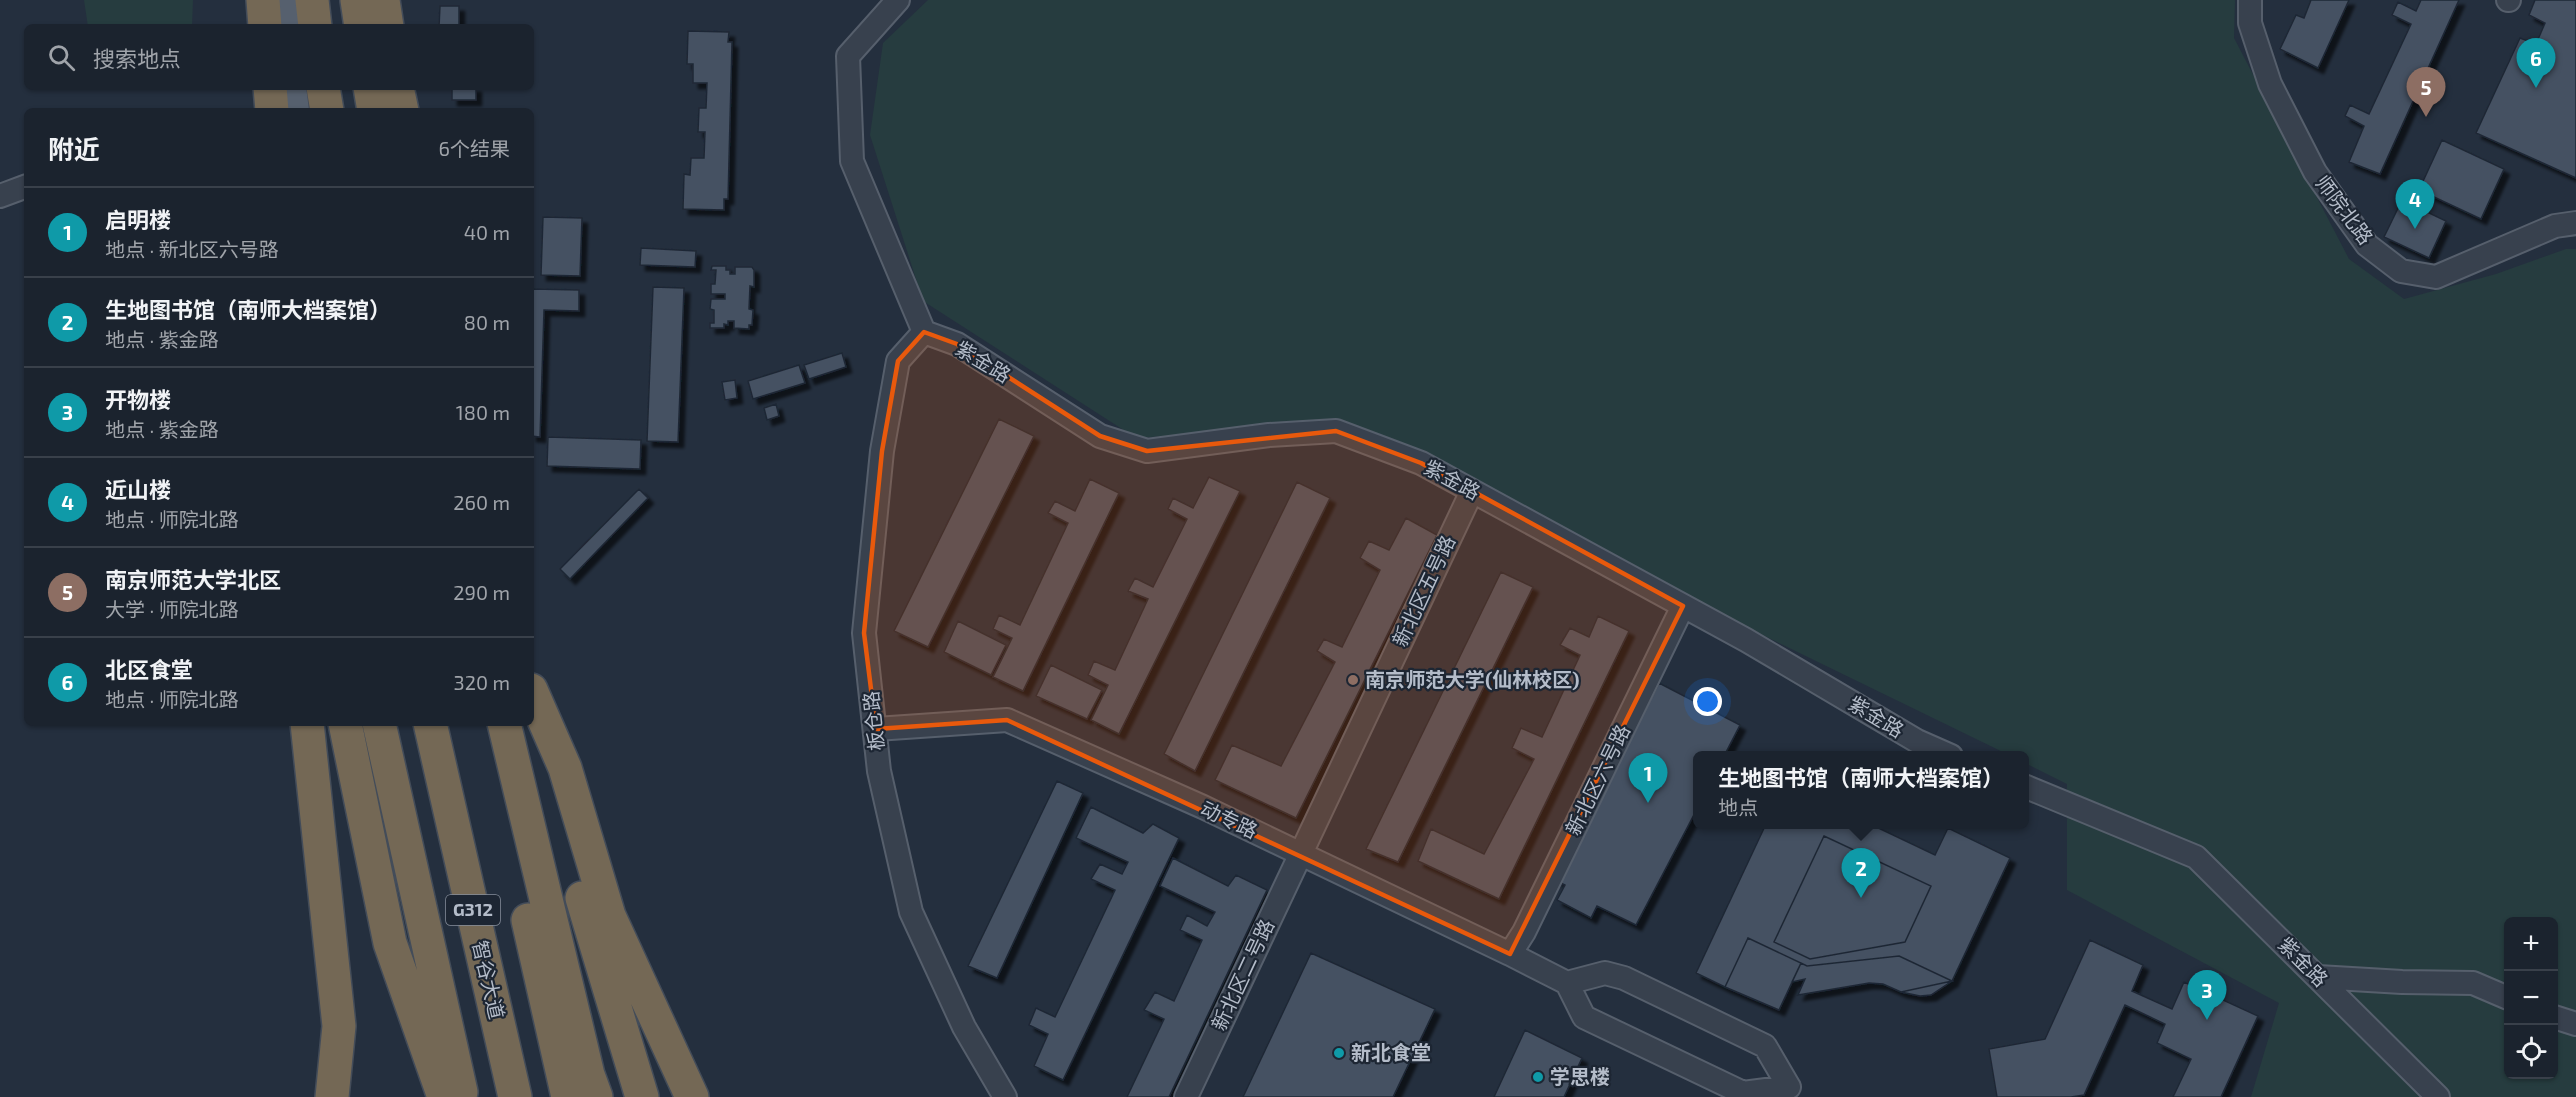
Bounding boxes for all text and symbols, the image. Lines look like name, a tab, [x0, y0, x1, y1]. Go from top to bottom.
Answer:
search box	[24, 24, 534, 90]
pin: 6	[2516, 38, 2556, 88]
icon: search	[45, 41, 78, 74]
text: 搜索地点	[93, 45, 181, 71]
pin: 5	[2406, 68, 2446, 117]
text: 附近	[48, 133, 100, 164]
text: 6个结果	[439, 136, 510, 160]
street label: 师院北路	[2311, 170, 2378, 249]
pin: 4	[2396, 180, 2434, 229]
text: 启明楼	[105, 206, 171, 232]
text: 1	[63, 220, 72, 244]
text: 40 m	[464, 220, 510, 244]
text: 地点 · 新北区六号路	[105, 237, 279, 261]
text: 生地图书馆（南师大档案馆）	[105, 296, 391, 322]
text: 2	[62, 310, 73, 334]
text: 80 m	[464, 310, 510, 334]
text: 地点 · 紫金路	[105, 327, 219, 351]
street label: 紫金路	[952, 335, 1015, 387]
text: 开物楼	[105, 386, 171, 412]
text: 3	[62, 400, 73, 424]
text: 180 m	[456, 400, 510, 424]
text: 地点 · 紫金路	[105, 417, 219, 441]
street label: 紫金路	[1420, 454, 1485, 504]
text: 近山楼	[105, 476, 171, 502]
text: 4	[61, 490, 74, 514]
text: 260 m	[453, 490, 510, 514]
text: 地点 · 师院北路	[105, 507, 239, 531]
street label: 新北区五号路	[1387, 531, 1459, 650]
text: 南京师范大学北区	[105, 566, 281, 592]
text: 5	[62, 580, 73, 604]
text: 290 m	[453, 580, 510, 604]
text: 大学 · 师院北路	[105, 597, 239, 621]
text: 北区食堂	[105, 656, 193, 682]
place label: 南京师范大学(仙林校区)	[1365, 667, 1580, 691]
text: 6	[62, 670, 73, 694]
text: 320 m	[454, 670, 510, 694]
marker: 南京师范大学(仙林校区)	[1346, 673, 1360, 687]
text: 地点 · 师院北路	[105, 687, 239, 711]
your location	[1693, 687, 1722, 716]
street label: 板仓路	[858, 690, 888, 752]
street label: 紫金路	[1845, 690, 1908, 742]
street label: 新北区六号路	[1560, 720, 1634, 839]
popup	[1693, 751, 2029, 829]
pin: 1	[1628, 754, 1668, 803]
text: 生地图书馆（南师大档案馆）	[1718, 764, 2004, 790]
text: 地点	[1718, 795, 1758, 819]
street label: 动专路	[1197, 796, 1262, 843]
pin: 2	[1842, 848, 1880, 898]
road number: G312	[446, 895, 500, 925]
street label: 新北区二号路	[1206, 915, 1278, 1034]
map controls	[2504, 917, 2558, 1079]
button: +	[2504, 917, 2558, 971]
street label: 紫金路	[2274, 932, 2333, 991]
street label: 智谷大道	[468, 938, 510, 1021]
pin: 3	[2188, 970, 2226, 1020]
button: −	[2504, 971, 2558, 1025]
button: locate	[2504, 1025, 2558, 1079]
place label: 新北食堂	[1351, 1040, 1431, 1064]
marker: 新北食堂	[1332, 1046, 1346, 1060]
place label: 学思楼	[1550, 1064, 1610, 1088]
marker: 学思楼	[1531, 1070, 1545, 1084]

